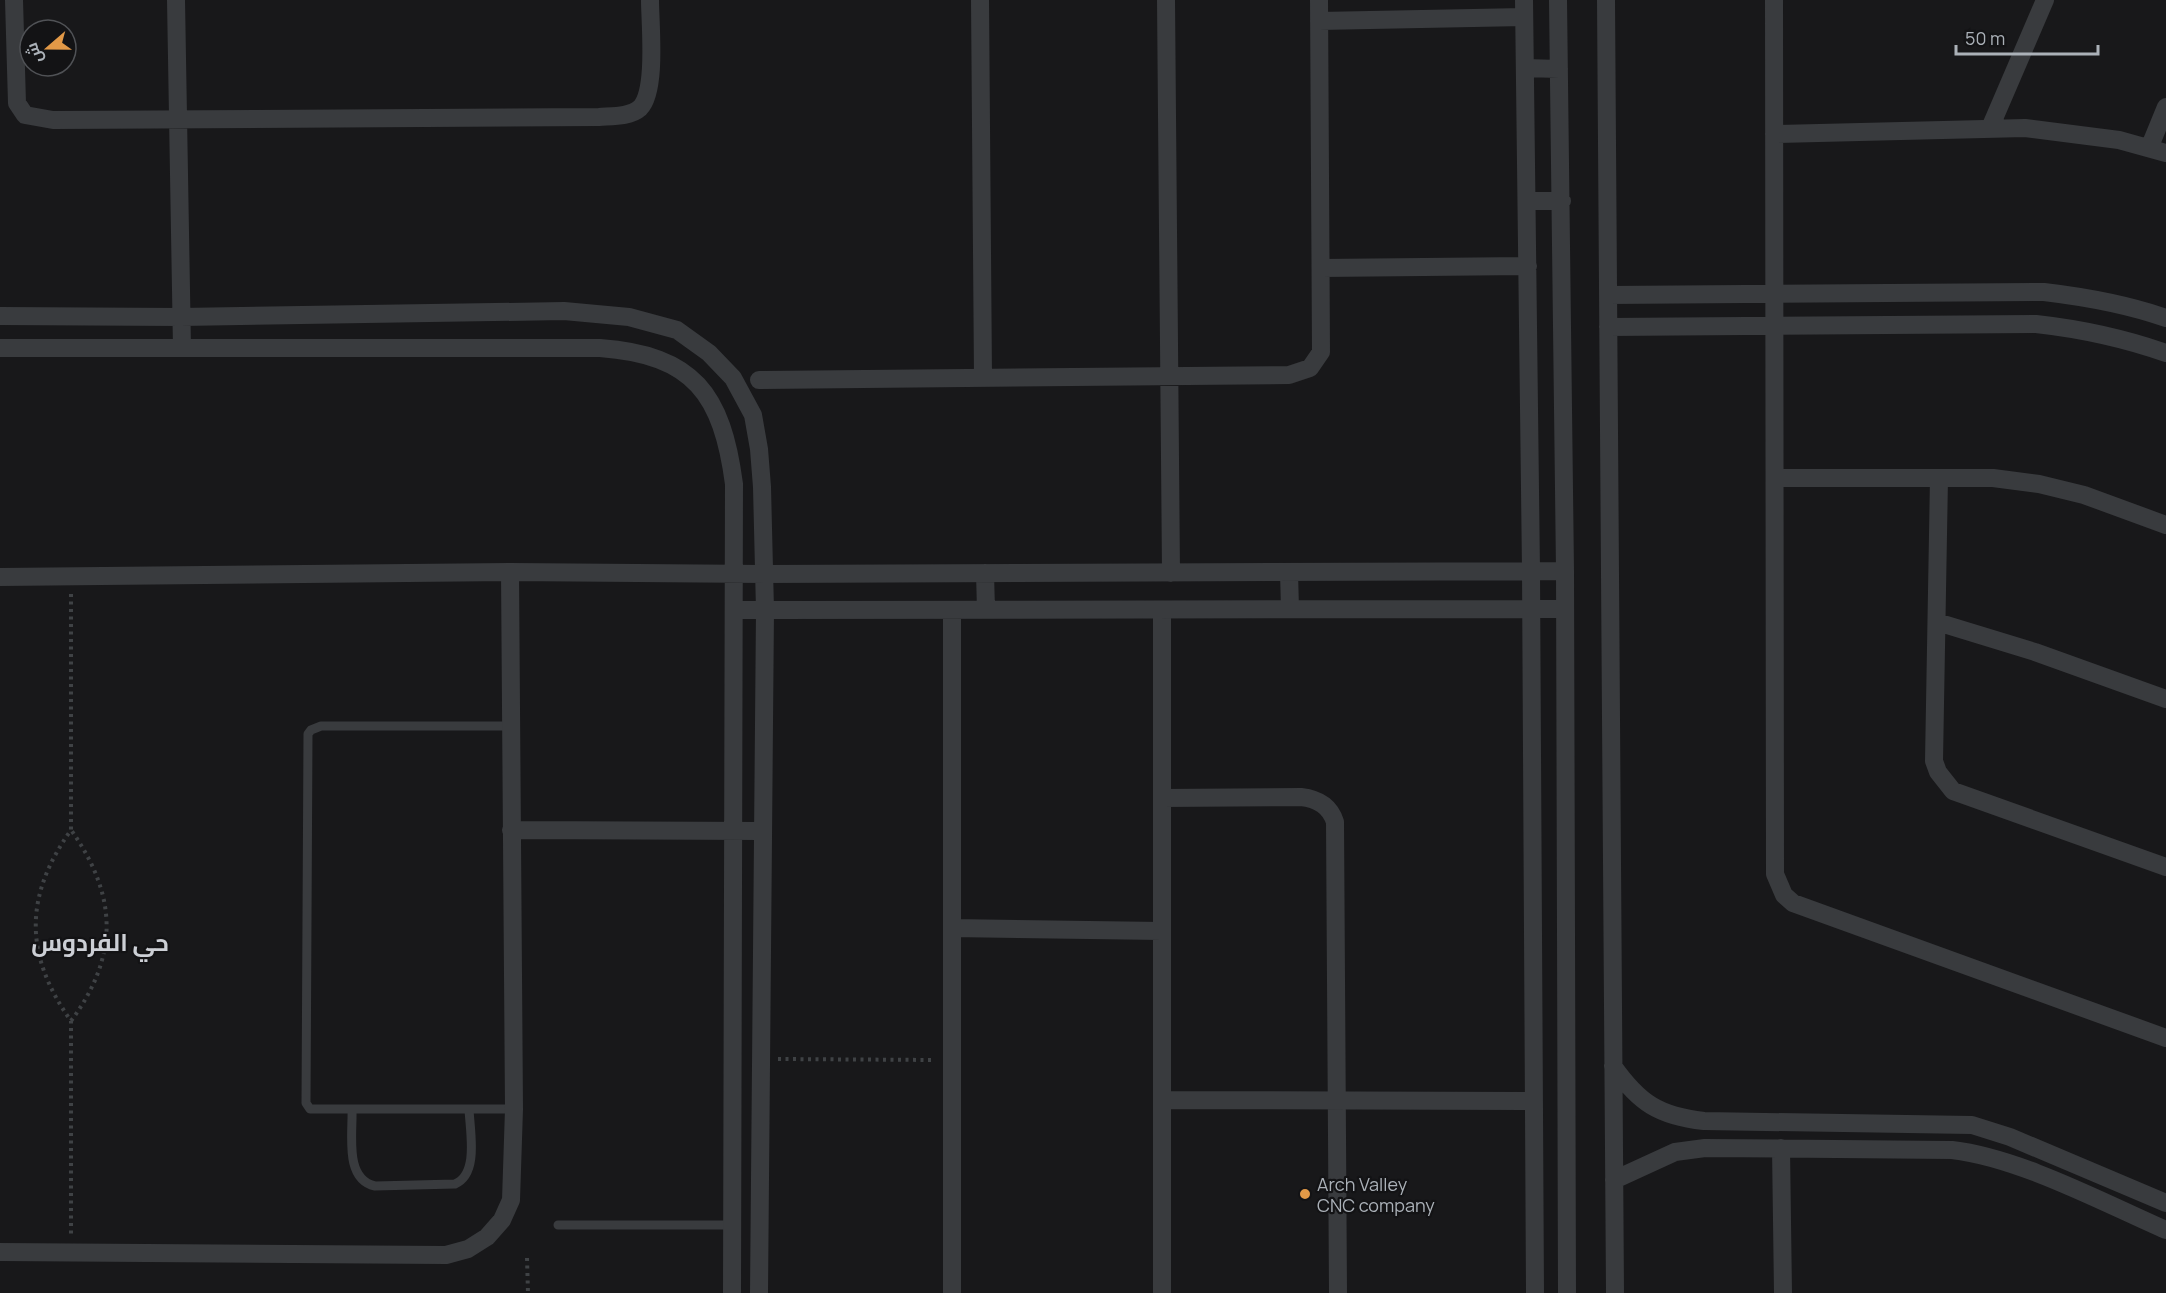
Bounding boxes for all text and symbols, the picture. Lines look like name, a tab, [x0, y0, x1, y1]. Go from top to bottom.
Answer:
north arrow	[18, 18, 78, 78]
scale bar	[1956, 18, 2098, 56]
text: 50 m	[1965, 26, 2005, 50]
text: ش	[20, 40, 48, 67]
district label: حي الفردوس	[31, 925, 169, 962]
place label: Arch Valley CNC company	[1317, 1172, 1435, 1217]
marker: Arch Valley CNC company	[1298, 1187, 1312, 1201]

